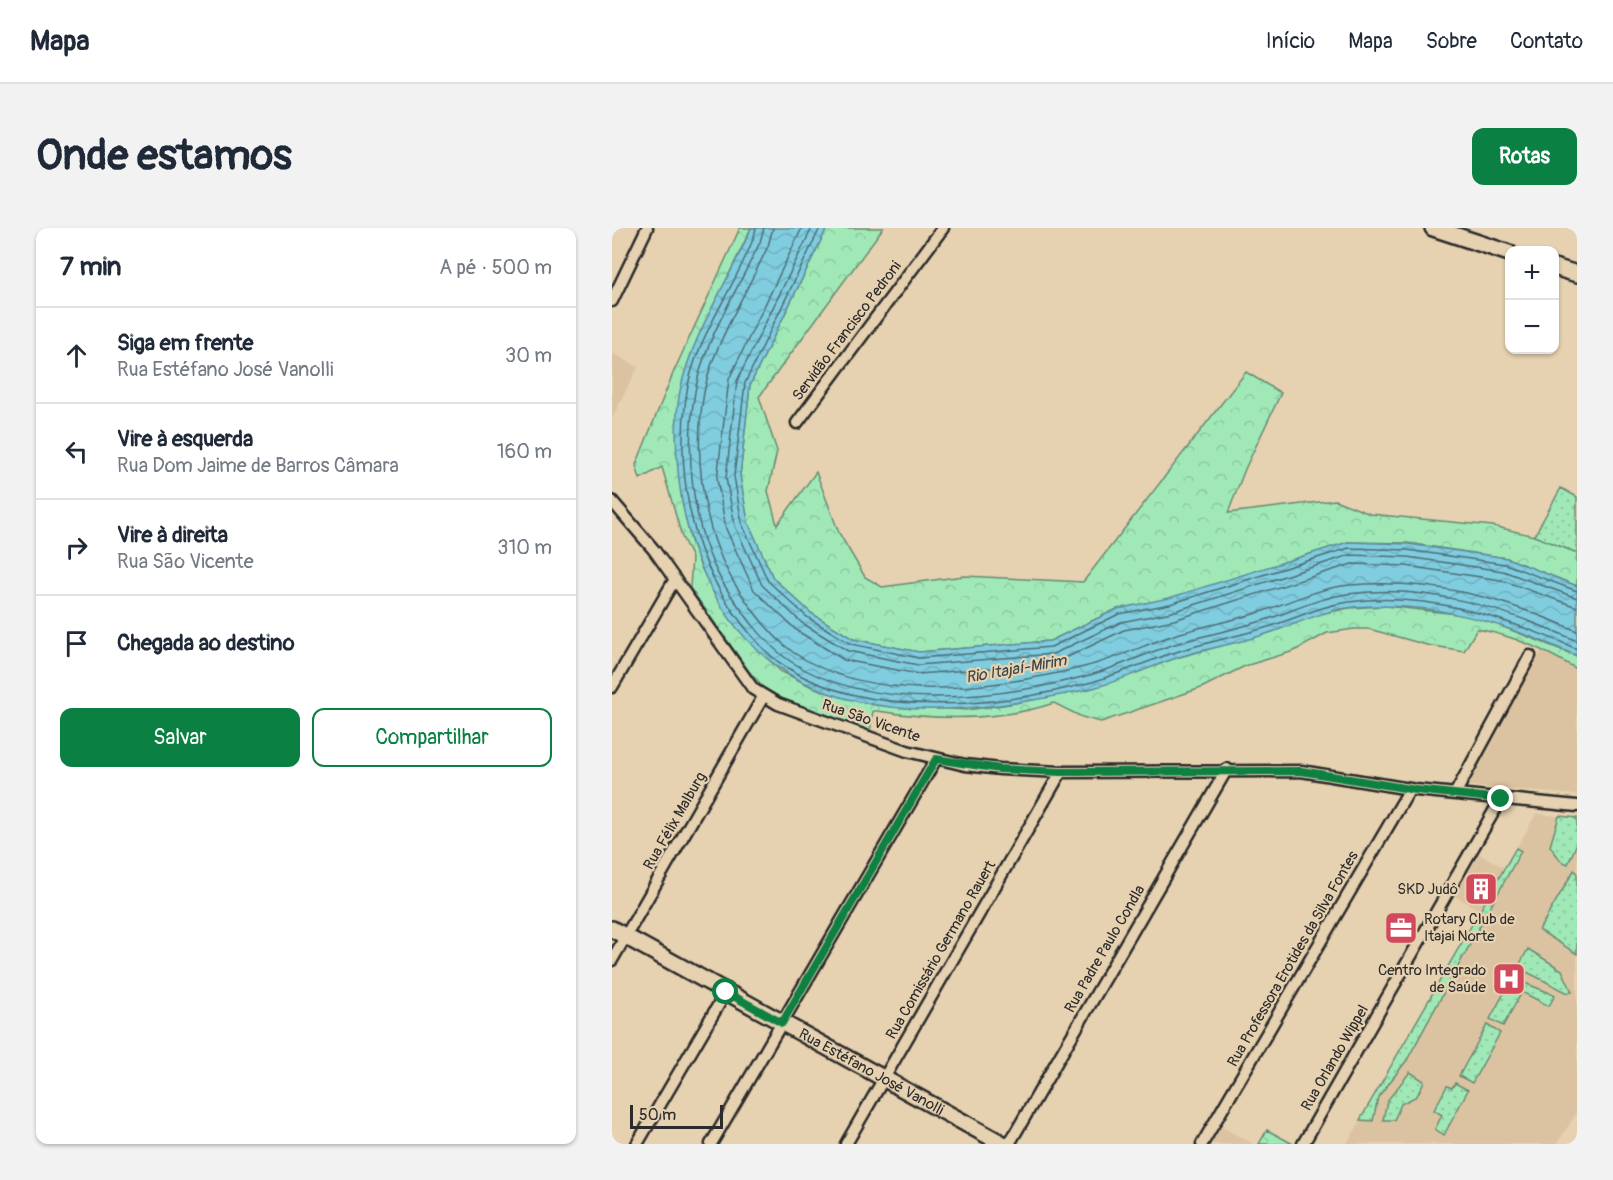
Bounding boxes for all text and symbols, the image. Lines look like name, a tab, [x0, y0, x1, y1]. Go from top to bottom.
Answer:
text: Mapa	[30, 24, 89, 59]
text: Início	[1266, 28, 1315, 55]
text: Mapa	[1348, 28, 1393, 55]
text: Sobre	[1426, 28, 1477, 55]
text: Contato	[1510, 28, 1583, 55]
button: Rotas	[1472, 128, 1577, 185]
text: Onde estamos	[36, 130, 292, 182]
map controls	[1505, 246, 1559, 354]
button: +	[1505, 246, 1559, 300]
text: 7 min	[60, 251, 122, 283]
text: A pé · 500 m	[439, 255, 552, 280]
street label: Servidão Francisco Pedroni	[788, 257, 906, 405]
button: −	[1505, 300, 1559, 354]
text: Siga em frente	[117, 329, 253, 357]
icon: ahead	[60, 339, 93, 372]
text: 30 m	[505, 343, 552, 368]
text: Rua Estéfano José Vanolli	[117, 357, 334, 382]
text: Vire à esquerda	[117, 425, 253, 453]
icon: left	[60, 435, 93, 468]
text: 160 m	[497, 439, 552, 464]
text: Rua Dom Jaime de Barros Câmara	[117, 453, 399, 478]
text: Vire à direita	[117, 521, 228, 549]
icon: right	[60, 531, 93, 564]
text: 310 m	[497, 535, 552, 560]
text: Rua São Vicente	[117, 549, 254, 574]
icon: arrive	[60, 627, 93, 660]
text: Chegada ao destino	[117, 629, 295, 657]
water label: Rio Itajaí-Mirim	[964, 650, 1069, 688]
street label: Rua São Vicente	[819, 695, 923, 747]
button: Salvar	[60, 708, 300, 767]
button: Compartilhar	[312, 708, 552, 767]
street label: Rua Félix Malburg	[639, 769, 711, 873]
route end	[1487, 785, 1513, 811]
street label: Rua Professora Erotides da Silva Fontes	[1223, 848, 1363, 1070]
street label: Rua Comissário Germano Rauert	[882, 856, 1001, 1043]
building icon: SKD Judô	[1463, 871, 1499, 907]
place label: SKD Judô	[1397, 880, 1458, 899]
street label: Rua Padre Paulo Condla	[1061, 882, 1149, 1016]
office icon: Rotary Club de Itajai Norte	[1383, 910, 1419, 946]
place label: Rotary Club de Itajai Norte	[1424, 910, 1515, 946]
place label: Centro Integrado de Saúde	[1378, 961, 1487, 997]
hospital icon: Centro Integrado de Saúde	[1491, 961, 1527, 997]
route start	[712, 978, 738, 1004]
street label: Rua Orlando Wippel	[1297, 1002, 1373, 1114]
street label: Rua Estéfano José Vanolli	[796, 1024, 947, 1119]
scale bar	[630, 1102, 723, 1130]
text: 50 m	[639, 1105, 676, 1125]

